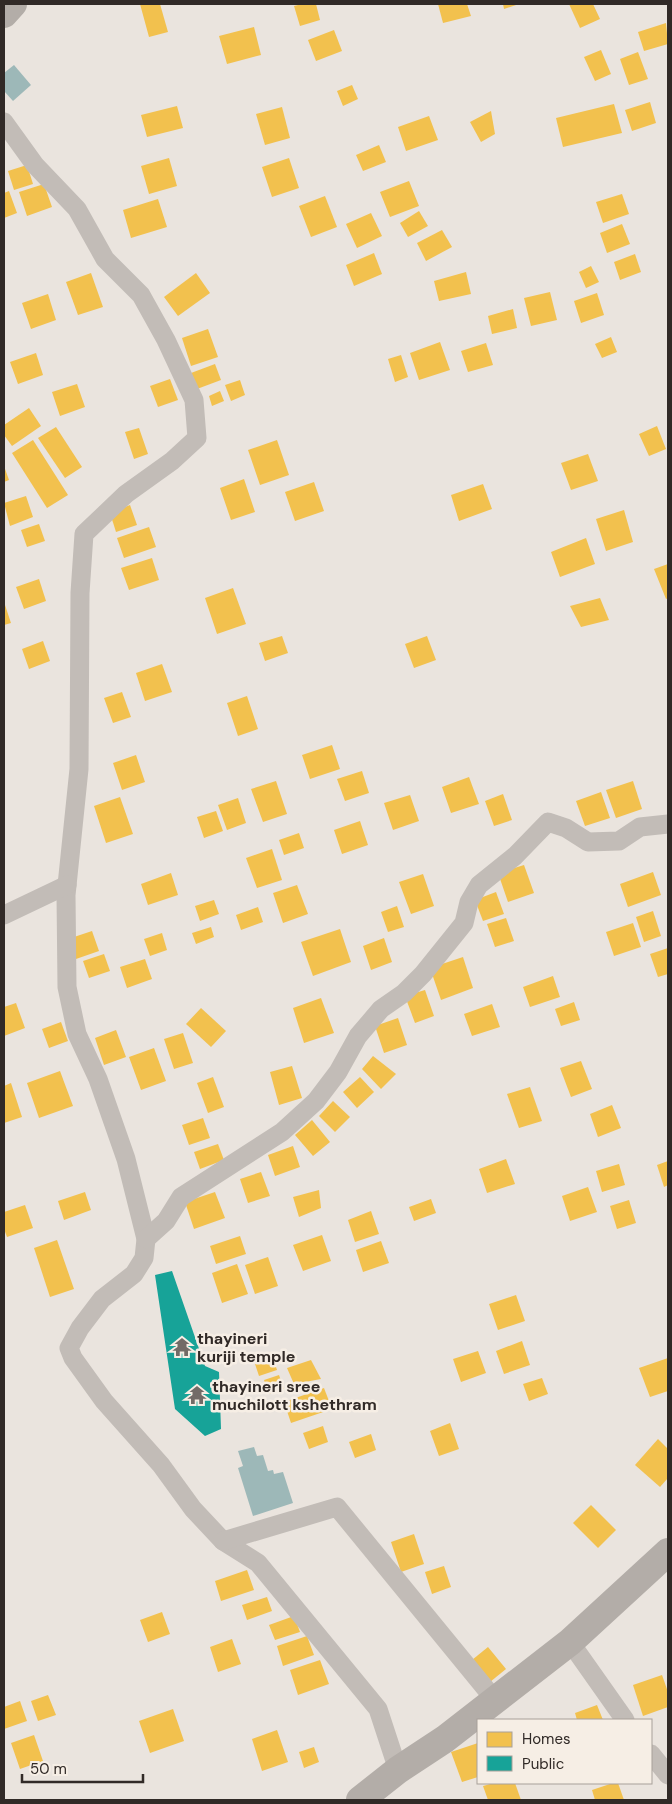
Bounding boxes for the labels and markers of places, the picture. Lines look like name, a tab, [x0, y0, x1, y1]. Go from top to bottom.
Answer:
place label: thayineri kuriji temple	[197, 1328, 295, 1367]
temple icon: thayineri kuriji temple	[171, 1336, 193, 1358]
place label: thayineri sree muchilott kshethram	[212, 1376, 377, 1415]
temple icon: thayineri sree muchilott kshethram	[186, 1384, 208, 1406]

